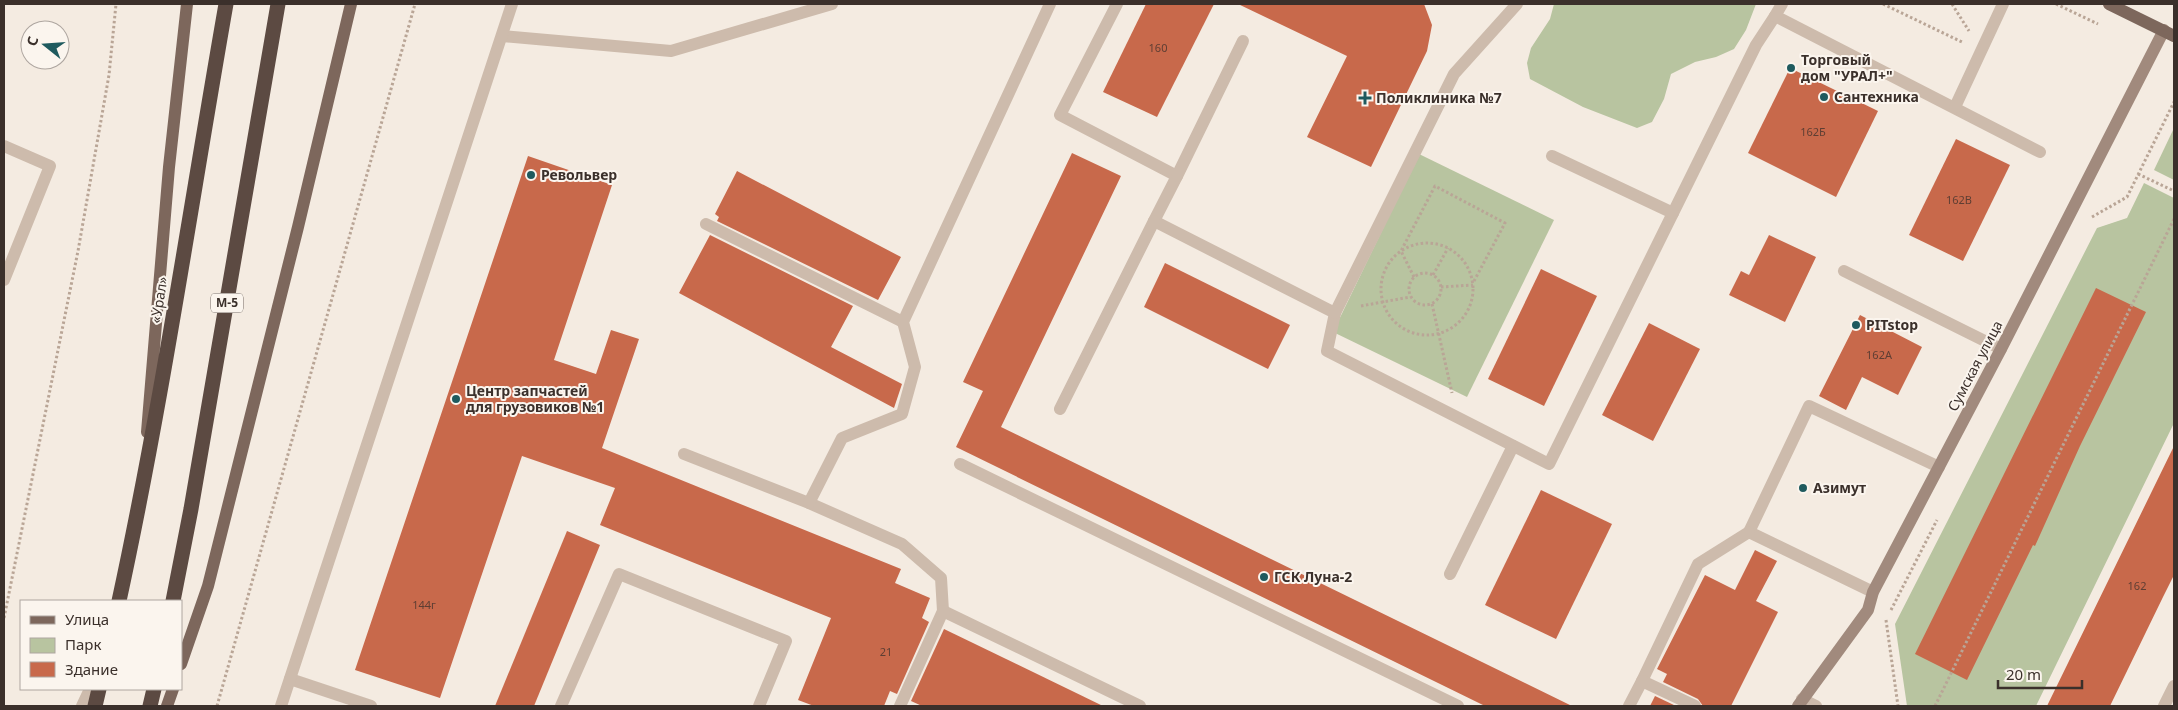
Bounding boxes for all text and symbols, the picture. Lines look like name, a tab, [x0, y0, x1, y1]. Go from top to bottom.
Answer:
north arrow	[20, 20, 70, 70]
text: С	[22, 34, 42, 48]
house number: 160	[1149, 40, 1167, 55]
place label: Торговый дом "УРАЛ+"	[1801, 50, 1893, 85]
marker: Торговый дом "УРАЛ+"	[1785, 62, 1797, 74]
place label: Сантехника	[1834, 87, 1919, 106]
place label: Поликлиника №7	[1376, 88, 1502, 107]
marker: Поликлиника №7	[1358, 91, 1372, 105]
marker: Сантехника	[1818, 91, 1830, 103]
house number: 162Б	[1800, 124, 1826, 139]
place label: Револьвер	[541, 165, 617, 184]
marker: Револьвер	[525, 169, 537, 181]
house number: 162В	[1946, 192, 1972, 207]
street label: «Урал»	[145, 275, 172, 325]
road number: М-5	[211, 294, 243, 312]
place label: PITstop	[1866, 315, 1918, 334]
street label: Сумская улица	[1943, 317, 2006, 414]
marker: PITstop	[1850, 319, 1862, 331]
house number: 162А	[1866, 347, 1893, 362]
place label: Центр запчастей для грузовиков №1	[466, 381, 604, 416]
marker: Центр запчастей для грузовиков №1	[450, 393, 462, 405]
place label: Азимут	[1813, 478, 1866, 497]
marker: Азимут	[1797, 482, 1809, 494]
place label: ГСК Луна-2	[1274, 567, 1352, 586]
marker: ГСК Луна-2	[1258, 571, 1270, 583]
house number: 162	[2128, 578, 2146, 593]
house number: 144г	[412, 597, 436, 612]
legend	[20, 600, 182, 690]
text: Улица	[65, 609, 109, 629]
text: Парк	[65, 634, 101, 654]
house number: 21	[880, 644, 892, 659]
scale bar	[1998, 658, 2082, 690]
text: Здание	[65, 659, 118, 679]
text: 20 m	[2006, 664, 2041, 684]

